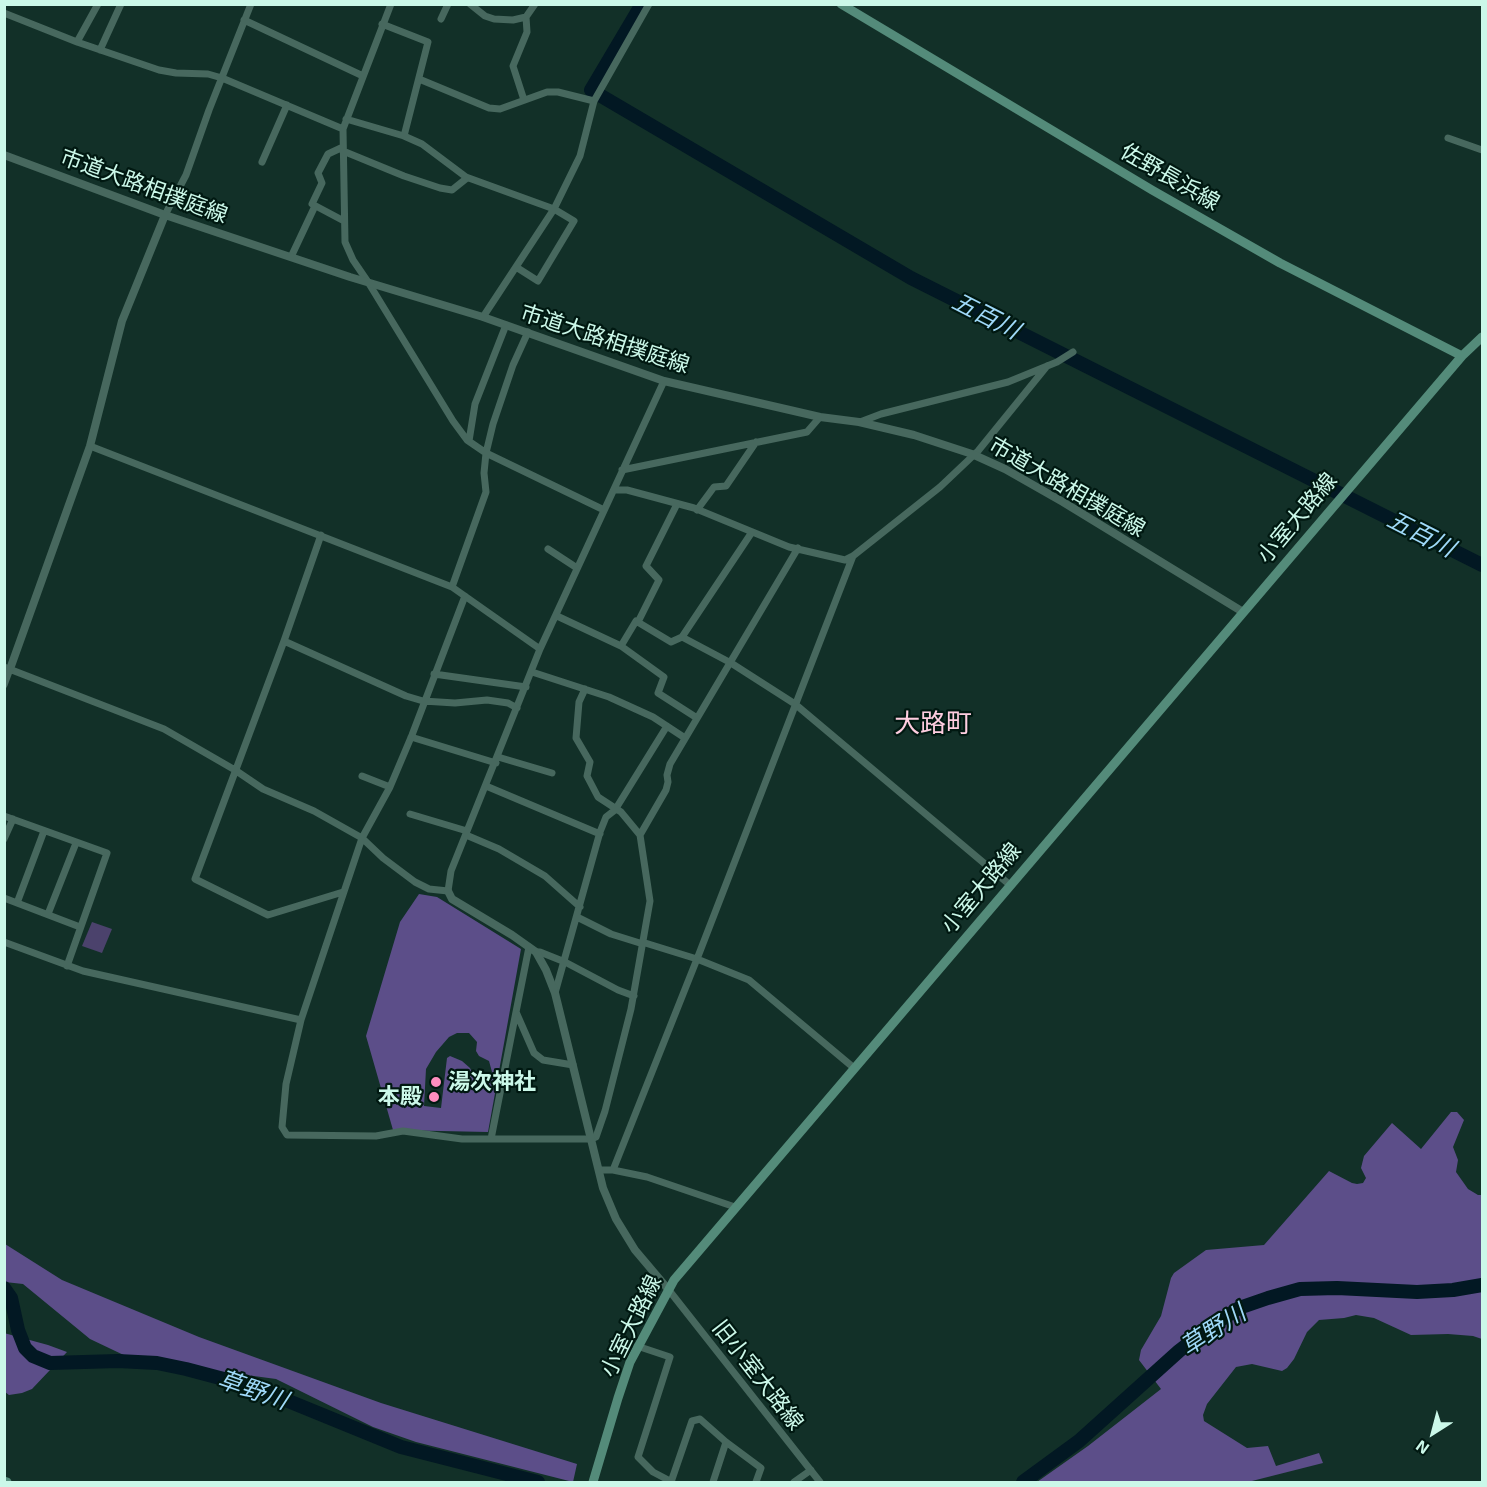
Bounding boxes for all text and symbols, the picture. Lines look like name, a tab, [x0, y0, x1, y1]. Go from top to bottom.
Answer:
street label: 佐野長浜線	[1116, 138, 1224, 216]
street label: 市道大路相撲庭線	[57, 143, 231, 229]
water label: 五百川	[947, 287, 1025, 345]
street label: 市道大路相撲庭線	[517, 299, 693, 379]
street label: 市道大路相撲庭線	[984, 432, 1150, 542]
street label: 小室大路線	[1252, 467, 1342, 569]
water label: 五百川	[1382, 505, 1460, 563]
district label: 大路町	[894, 707, 972, 739]
street label: 小室大路線	[936, 837, 1026, 939]
place label: 湯次神社	[448, 1069, 536, 1095]
marker: 湯次神社	[429, 1075, 443, 1089]
place label: 本殿	[378, 1084, 422, 1110]
marker: 本殿	[427, 1090, 441, 1104]
street label: 小室大路線	[595, 1271, 667, 1381]
water label: 草野川	[1175, 1298, 1251, 1362]
street label: 旧小室大路線	[707, 1315, 809, 1435]
water label: 草野川	[214, 1365, 292, 1415]
north arrow	[1403, 1403, 1463, 1463]
text: N	[1412, 1437, 1432, 1459]

